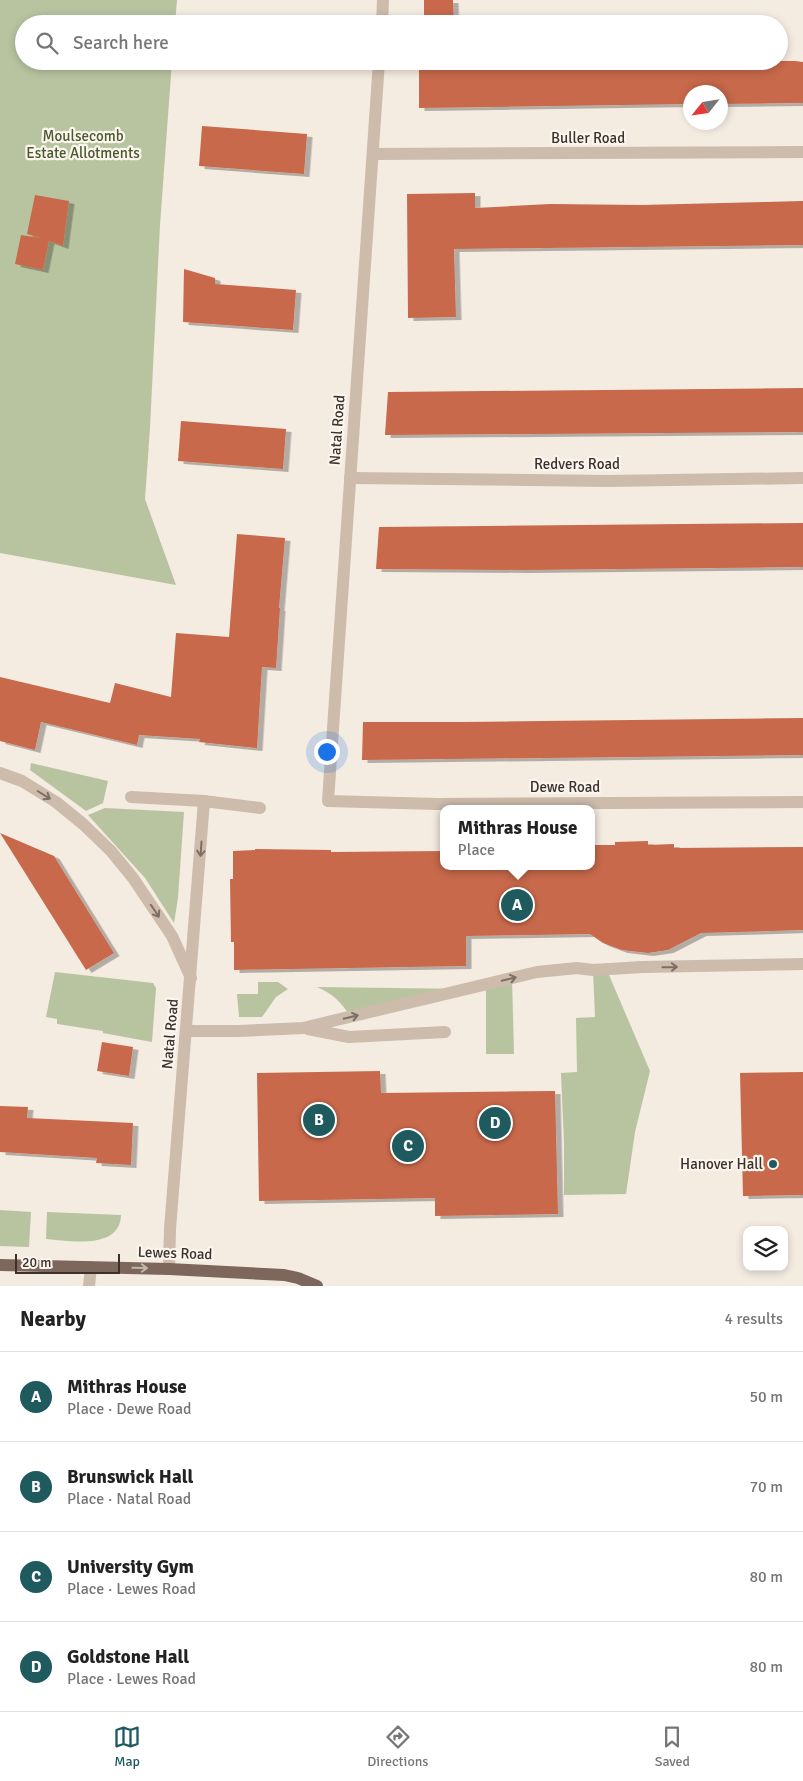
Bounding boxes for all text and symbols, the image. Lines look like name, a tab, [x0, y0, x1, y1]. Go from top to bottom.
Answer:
search box	[15, 15, 788, 70]
icon: search	[33, 29, 61, 57]
text: Search here	[73, 31, 169, 55]
north arrow	[683, 85, 728, 130]
park label: Moulsecomb Estate Allotments	[26, 127, 140, 162]
street label: Buller Road	[551, 129, 625, 147]
street label: Natal Road	[326, 394, 348, 466]
street label: Redvers Road	[534, 455, 620, 473]
your location	[314, 739, 340, 765]
street label: Dewe Road	[530, 778, 600, 796]
one-way arrow	[36, 790, 50, 800]
popup	[440, 805, 595, 870]
text: Mithras House	[458, 816, 577, 840]
text: Place	[458, 840, 495, 860]
one-way arrow	[196, 841, 205, 857]
pin: A	[501, 886, 533, 924]
one-way arrow	[150, 904, 160, 918]
one-way arrow	[662, 962, 678, 971]
one-way arrow	[500, 974, 516, 983]
street label: Natal Road	[158, 998, 182, 1070]
one-way arrow	[342, 1012, 358, 1021]
pin: B	[303, 1101, 335, 1139]
pin: D	[479, 1104, 511, 1142]
pin: C	[392, 1127, 424, 1165]
place label: Hanover Hall	[680, 1155, 763, 1173]
marker: Hanover Hall	[767, 1158, 779, 1170]
map controls	[743, 1226, 788, 1271]
button: layers	[743, 1226, 788, 1271]
street label: Lewes Road	[137, 1243, 213, 1263]
scale bar	[15, 1251, 120, 1274]
text: 20 m	[22, 1254, 51, 1271]
one-way arrow	[131, 1263, 147, 1273]
text: Nearby	[20, 1306, 86, 1332]
text: 4 results	[724, 1309, 783, 1329]
text: Mithras House	[67, 1375, 187, 1399]
text: A	[31, 1387, 41, 1407]
text: 50 m	[749, 1387, 783, 1407]
text: Place · Dewe Road	[67, 1399, 192, 1419]
text: Brunswick Hall	[67, 1465, 193, 1489]
text: B	[31, 1477, 41, 1497]
text: 70 m	[749, 1477, 783, 1497]
text: Place · Natal Road	[67, 1489, 191, 1509]
text: University Gym	[67, 1555, 194, 1579]
text: C	[31, 1567, 41, 1587]
text: 80 m	[749, 1567, 783, 1587]
text: Place · Lewes Road	[67, 1579, 196, 1599]
text: Goldstone Hall	[67, 1645, 189, 1669]
text: D	[31, 1657, 41, 1677]
text: 80 m	[749, 1657, 783, 1677]
text: Place · Lewes Road	[67, 1669, 196, 1689]
tab: Map	[113, 1723, 141, 1770]
tab: Directions	[367, 1723, 428, 1770]
tab: Saved	[655, 1723, 690, 1770]

